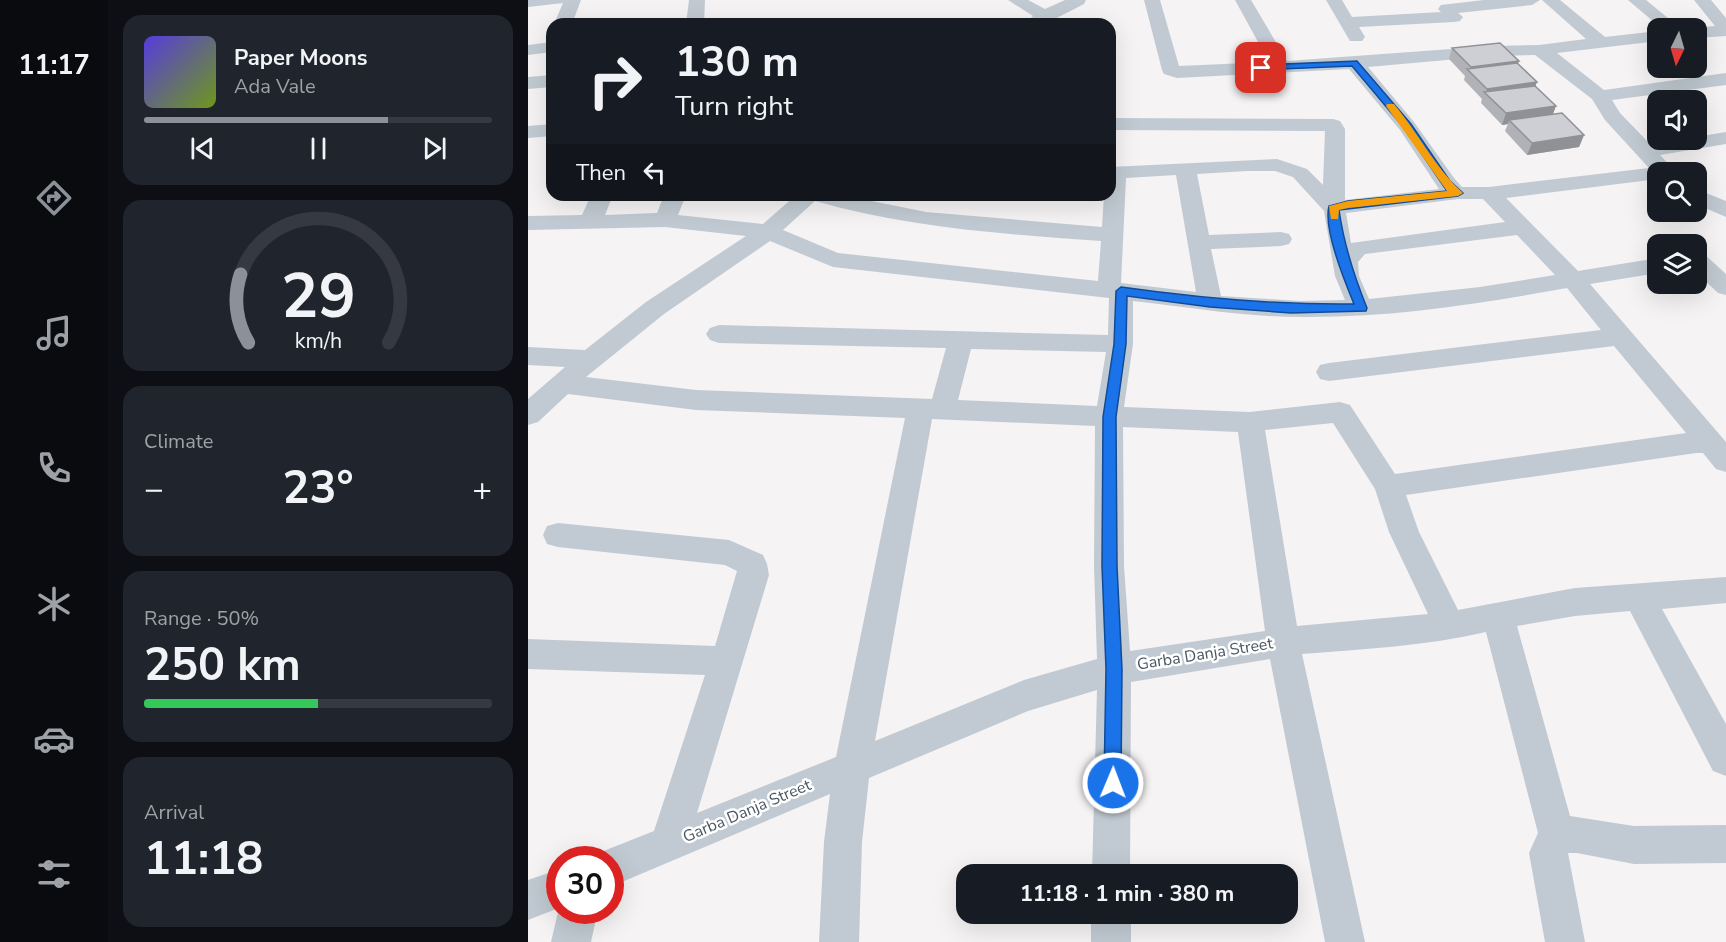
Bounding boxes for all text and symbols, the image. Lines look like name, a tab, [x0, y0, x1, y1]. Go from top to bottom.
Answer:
north arrow	[1647, 18, 1707, 78]
map controls	[1647, 18, 1707, 294]
text: 130 m	[675, 34, 799, 91]
icon: right	[576, 42, 654, 120]
pin	[1235, 42, 1286, 93]
text: Paper Moons	[234, 43, 368, 73]
text: 11:17	[18, 47, 90, 84]
icon: arrive	[1244, 51, 1277, 84]
text: Ada Vale	[234, 73, 316, 100]
text: Turn right	[675, 88, 793, 125]
button: sound	[1647, 90, 1707, 150]
icon: previous	[186, 132, 219, 165]
icon: pause	[302, 132, 335, 165]
icon: next	[418, 132, 451, 165]
icon: left	[638, 156, 671, 189]
text: Then	[576, 158, 626, 188]
button: search	[1647, 162, 1707, 222]
icon: directions	[33, 177, 75, 219]
button: layers	[1647, 234, 1707, 294]
text: 29	[281, 254, 355, 339]
icon: music	[33, 312, 75, 354]
text: km/h	[294, 326, 342, 356]
text: Climate	[144, 428, 213, 455]
icon: phone	[33, 447, 75, 489]
text: 23°	[282, 458, 354, 519]
text: −	[144, 467, 164, 512]
text: +	[472, 467, 492, 512]
icon: climate	[33, 583, 75, 625]
text: Range · 50%	[144, 605, 259, 632]
street label: Garba Danja Street	[1136, 632, 1275, 676]
text: 250 km	[144, 635, 301, 696]
icon: car	[33, 718, 75, 760]
position arrow	[1081, 751, 1145, 815]
street label: Garba Danja Street	[680, 774, 815, 848]
text: Arrival	[144, 799, 204, 826]
text: 11:18	[144, 829, 263, 890]
speed limit sign: 30	[546, 846, 624, 924]
icon: filters	[33, 853, 75, 895]
text: 11:18 · 1 min · 380 m	[1020, 879, 1234, 909]

